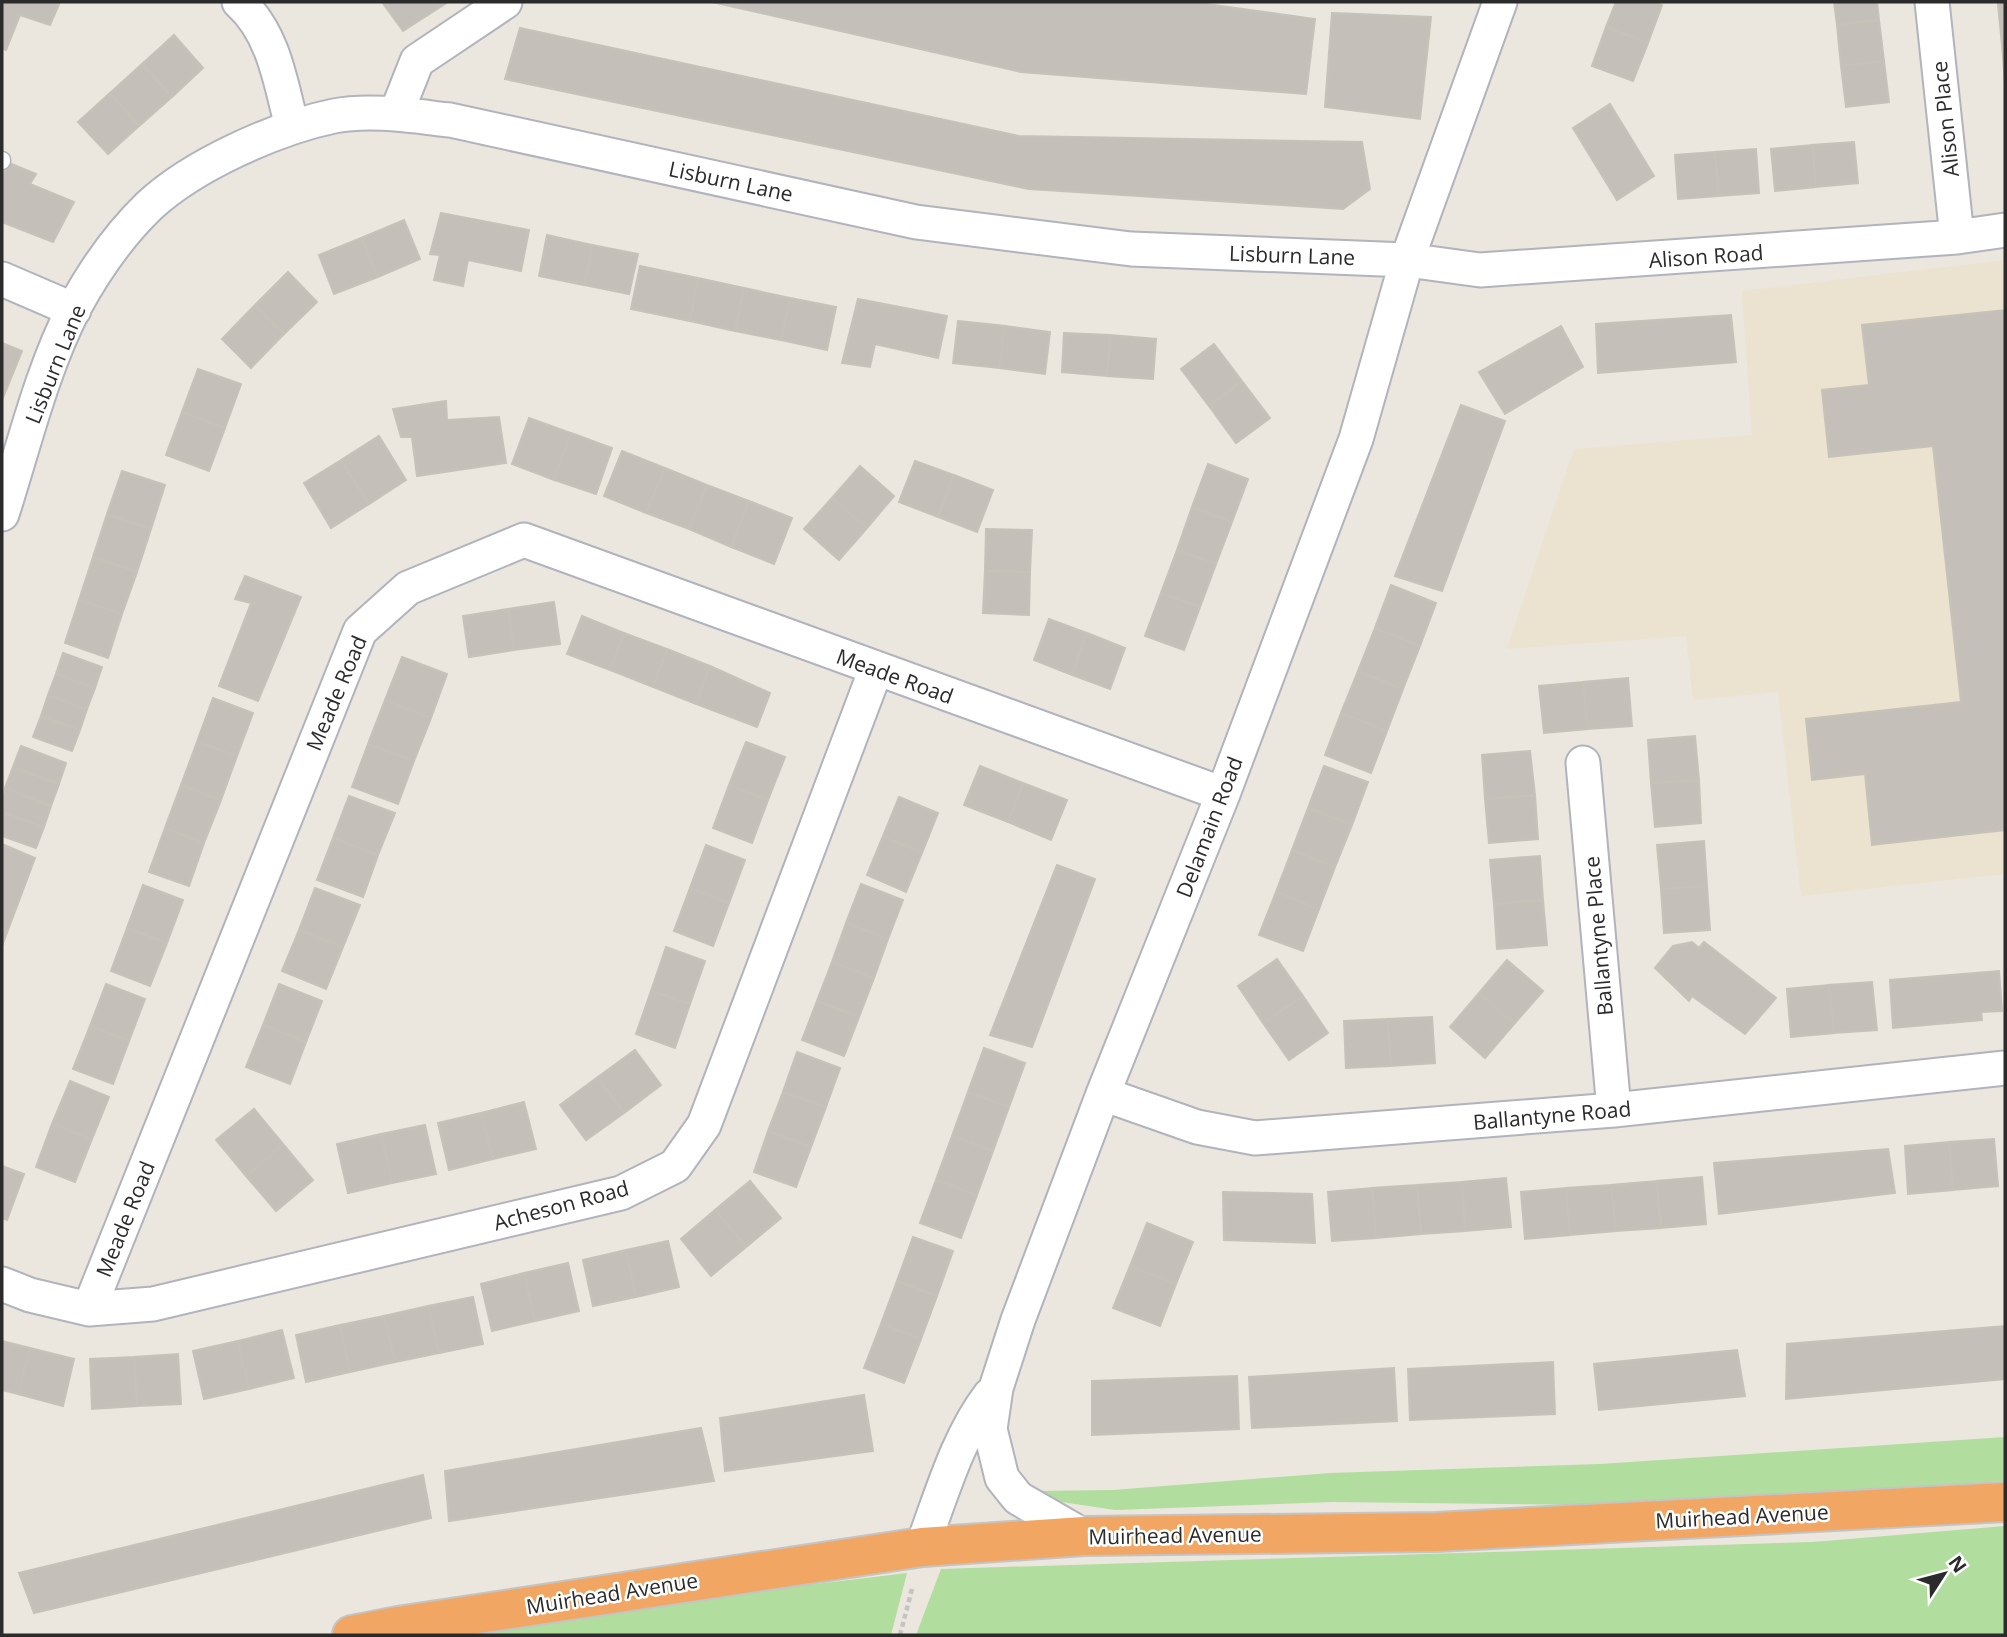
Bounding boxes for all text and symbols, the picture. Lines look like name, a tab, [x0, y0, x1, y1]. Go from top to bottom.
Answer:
street label: Alison Place	[1925, 60, 1965, 178]
street label: Lisburn Lane	[666, 154, 796, 208]
street label: Alison Road	[1648, 238, 1764, 274]
street label: Lisburn Lane	[1228, 239, 1356, 271]
street label: Lisburn Lane	[18, 300, 92, 428]
street label: Meade Road	[299, 631, 373, 755]
street label: Meade Road	[833, 642, 957, 710]
street label: Delamain Road	[1169, 752, 1249, 902]
street label: Ballantyne Place	[1577, 855, 1619, 1017]
street label: Ballantyne Road	[1472, 1094, 1632, 1136]
street label: Meade Road	[89, 1157, 161, 1281]
street label: Acheson Road	[490, 1173, 632, 1237]
street label: Muirhead Avenue	[1655, 1497, 1829, 1535]
street label: Muirhead Avenue	[1088, 1519, 1262, 1551]
north arrow	[1909, 1539, 1979, 1609]
text: N	[1943, 1550, 1973, 1578]
street label: Muirhead Avenue	[524, 1566, 700, 1620]

